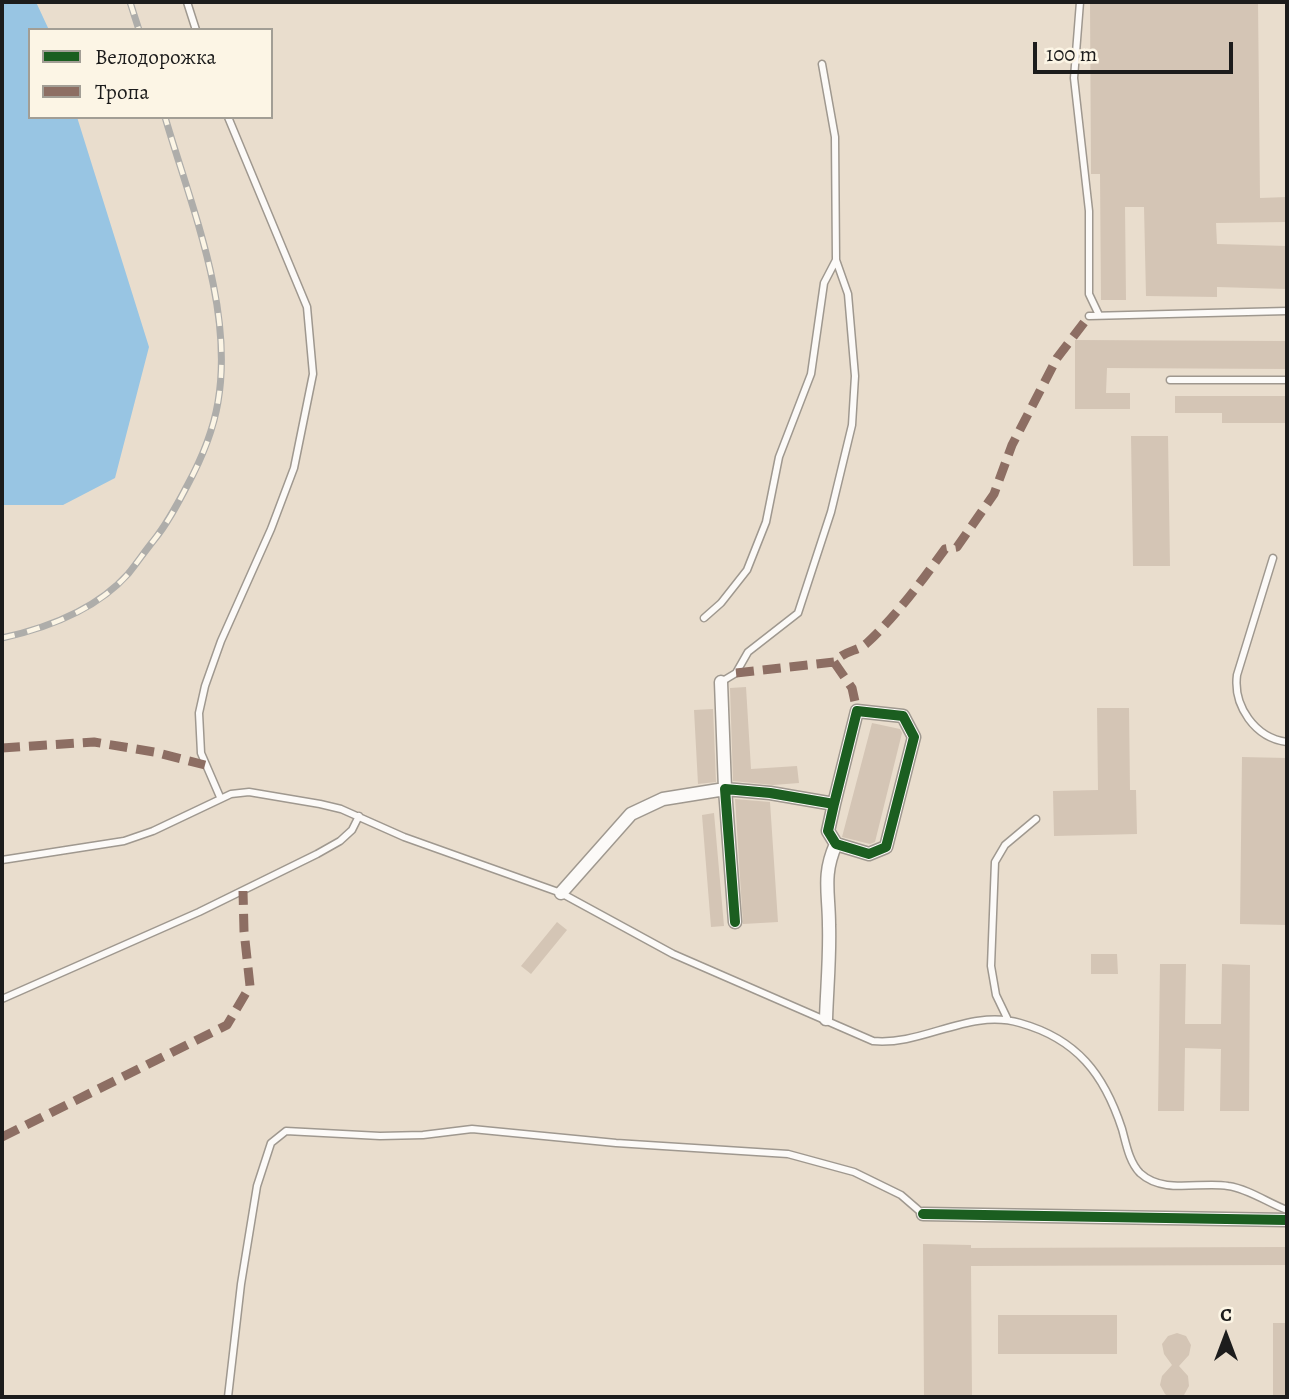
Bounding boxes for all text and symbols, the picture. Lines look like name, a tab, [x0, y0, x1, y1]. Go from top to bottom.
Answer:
legend	[28, 28, 273, 119]
scale bar	[1037, 28, 1236, 72]
text: 100 m	[1046, 40, 1097, 68]
text: Велодорожка	[95, 43, 216, 71]
text: Тропа	[95, 78, 149, 106]
north arrow	[1191, 1301, 1261, 1371]
text: С	[1220, 1302, 1232, 1328]

